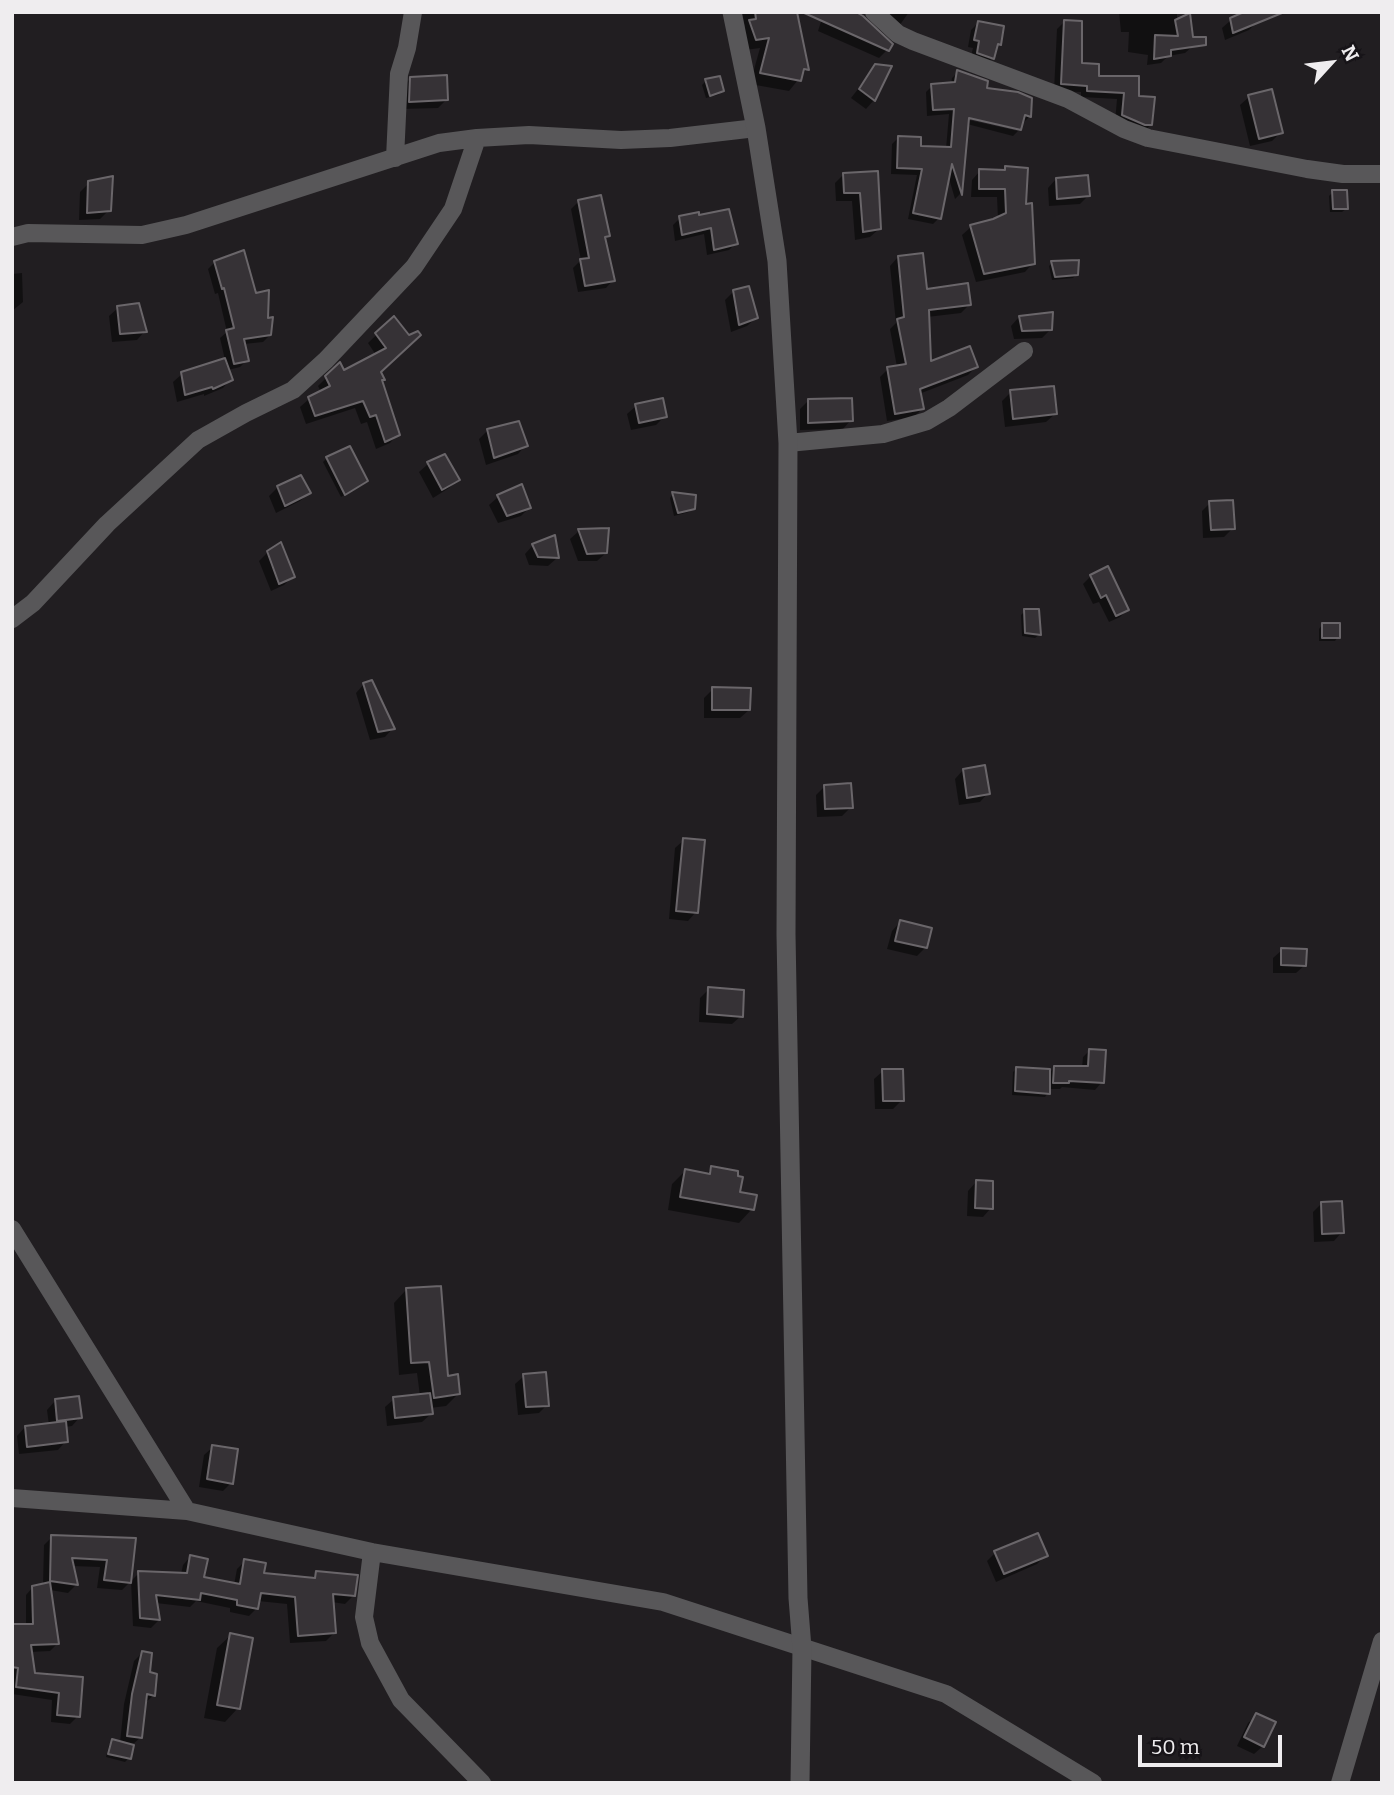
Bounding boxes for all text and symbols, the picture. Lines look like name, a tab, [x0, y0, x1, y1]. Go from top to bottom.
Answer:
north arrow	[1296, 28, 1366, 98]
text: N	[1337, 41, 1364, 65]
scale bar	[1142, 1722, 1286, 1766]
text: 50 m	[1151, 1734, 1200, 1760]

